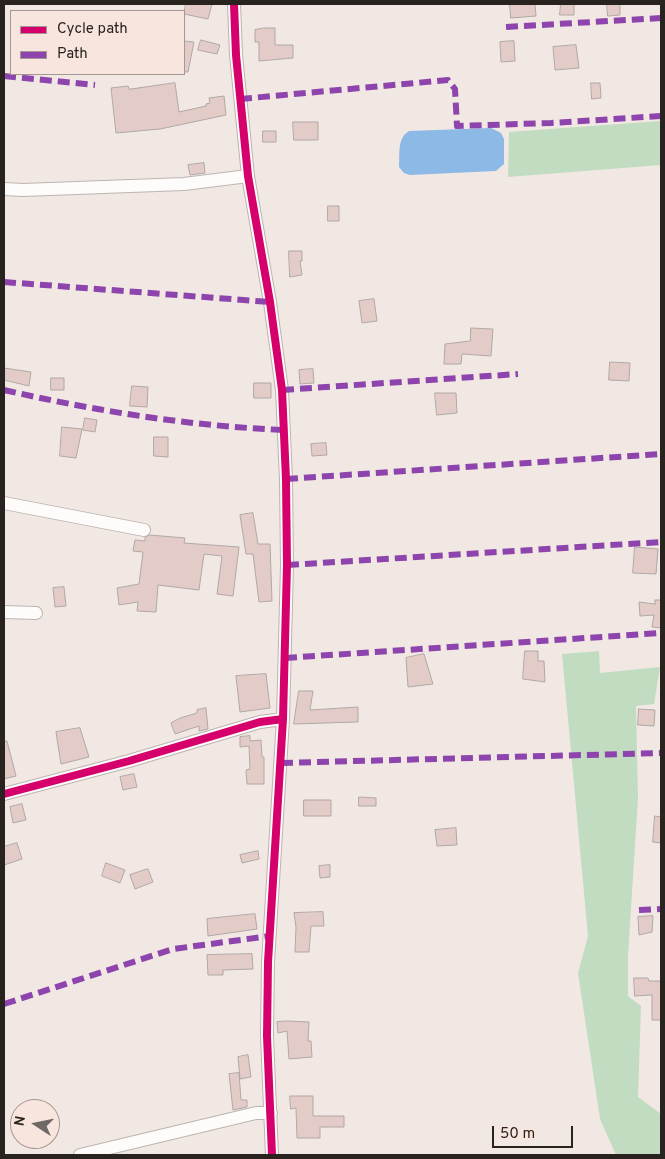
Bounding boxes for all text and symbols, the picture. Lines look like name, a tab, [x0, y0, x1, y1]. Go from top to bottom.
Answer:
legend	[10, 10, 185, 75]
text: Cycle path	[57, 20, 128, 39]
text: Path	[57, 45, 88, 64]
north arrow	[10, 1099, 60, 1149]
text: N	[11, 1115, 30, 1128]
scale bar	[495, 1116, 576, 1148]
text: 50 m	[500, 1125, 535, 1144]

